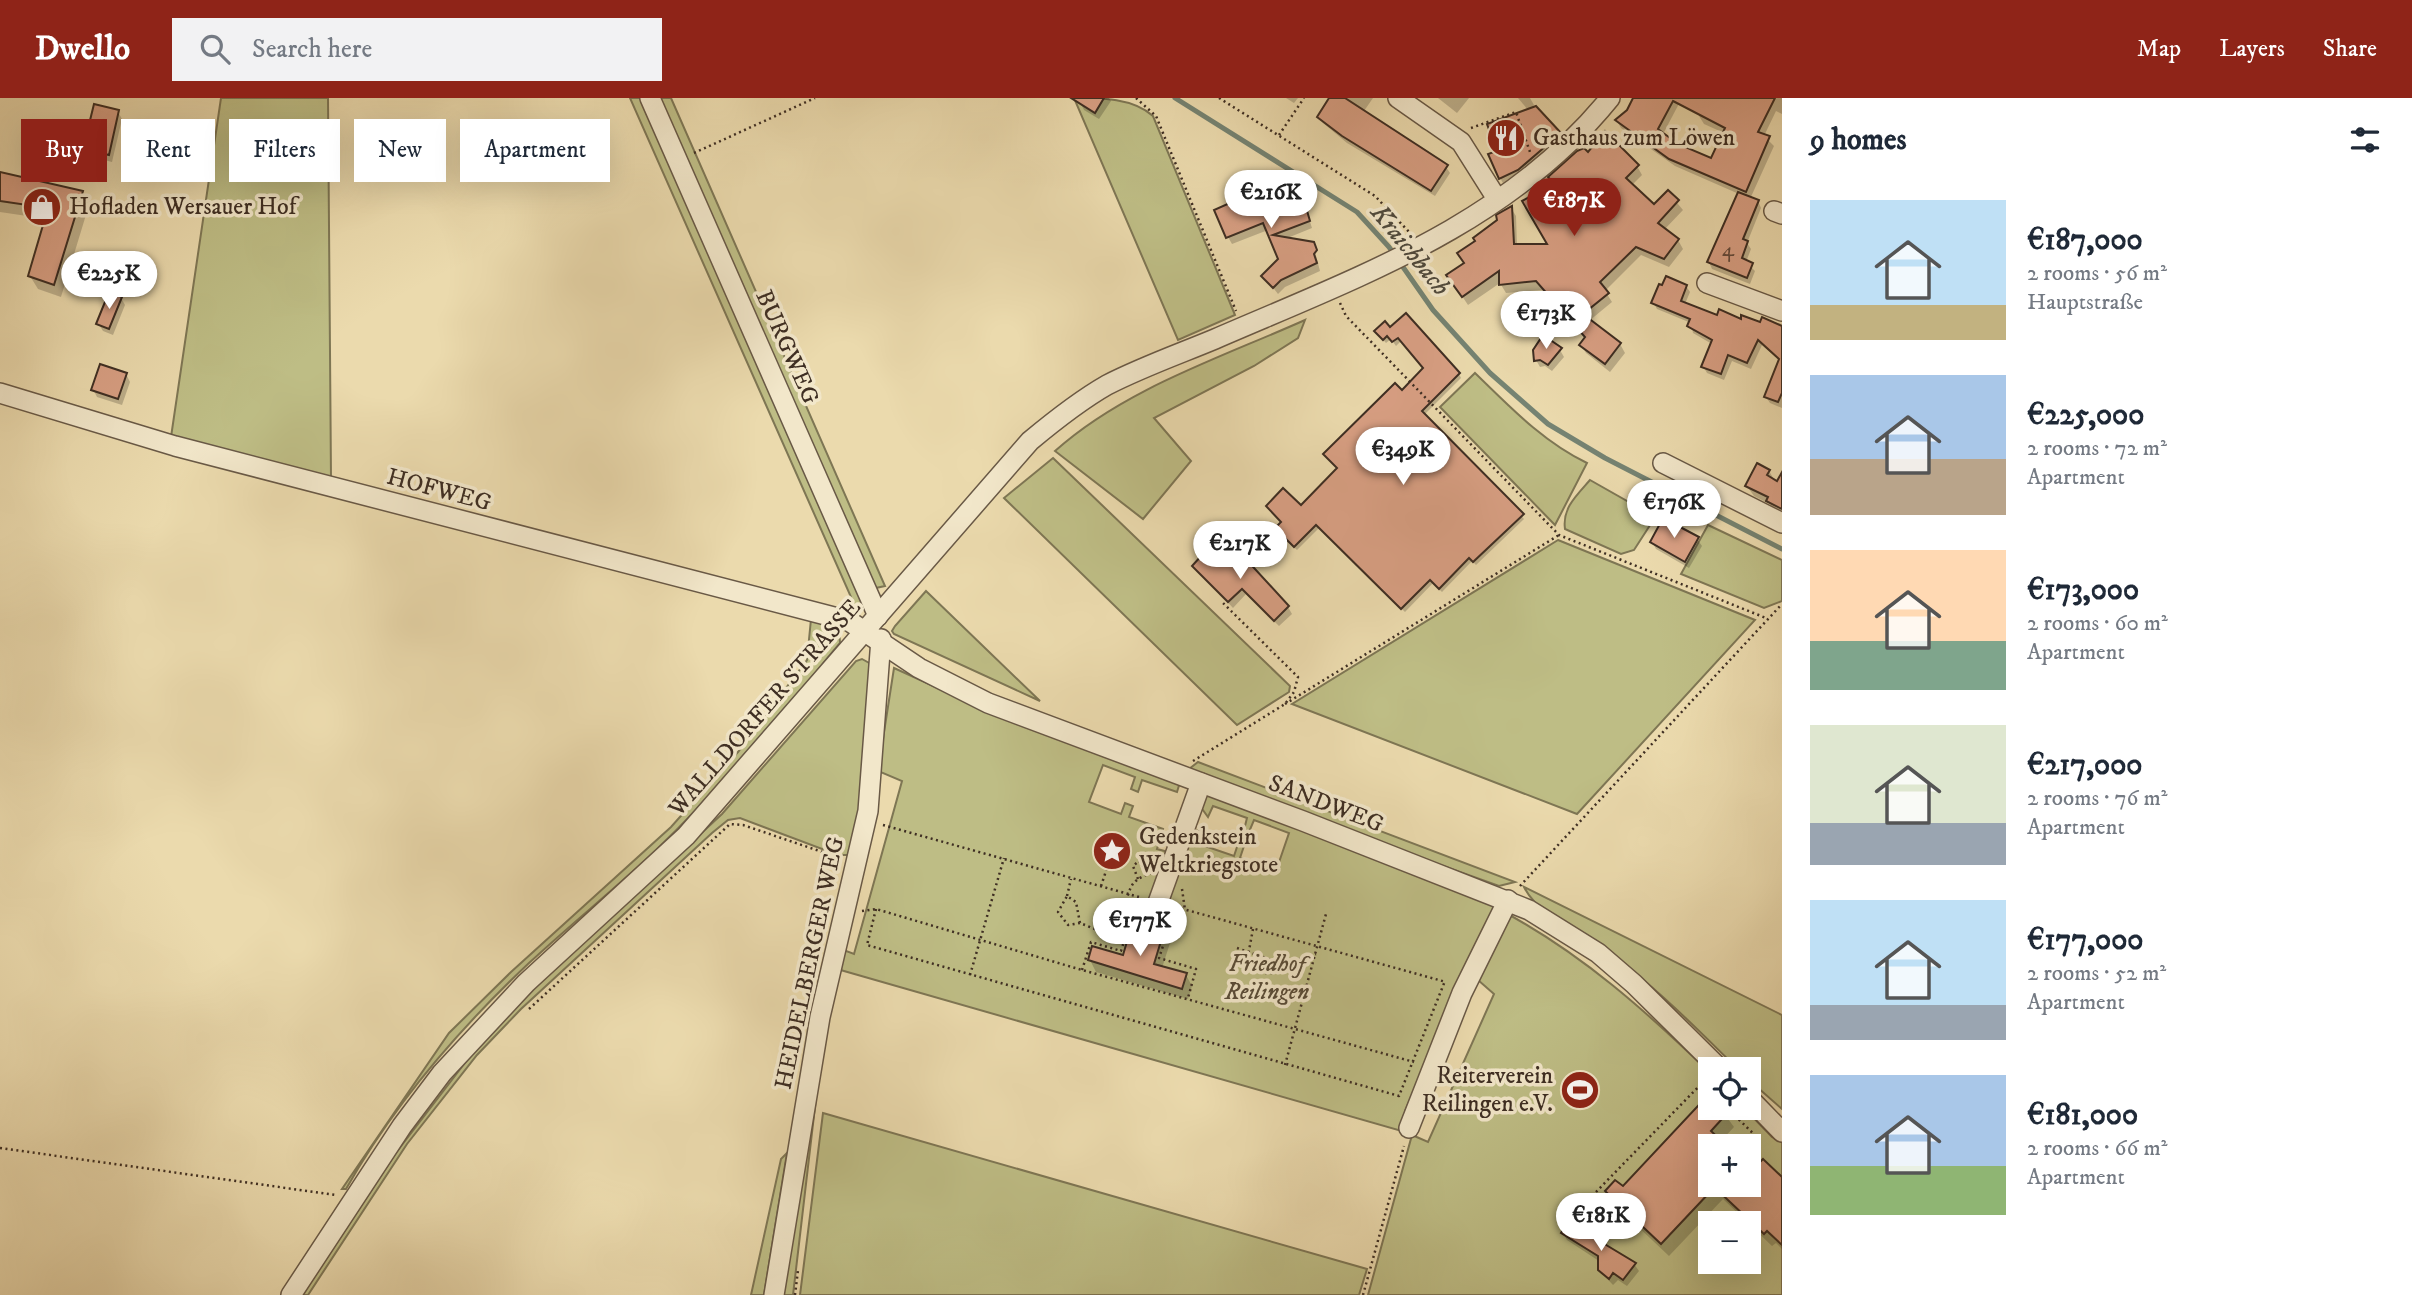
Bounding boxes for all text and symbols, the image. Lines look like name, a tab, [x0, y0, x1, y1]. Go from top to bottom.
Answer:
search box	[172, 18, 662, 81]
text: Dwello	[35, 29, 130, 70]
icon: search	[196, 30, 234, 68]
text: Search here	[252, 33, 372, 66]
text: Map	[2137, 34, 2181, 64]
text: Layers	[2219, 34, 2285, 64]
text: Share	[2323, 34, 2377, 64]
restaurant icon: Gasthaus zum Löwen	[1485, 117, 1527, 159]
chip: Buy	[21, 119, 107, 182]
chip: Rent	[121, 119, 215, 182]
chip: Filters	[229, 119, 340, 182]
chip: New	[354, 119, 446, 182]
chip: Apartment	[460, 119, 610, 182]
icon: filters	[2346, 121, 2384, 159]
text: 9 homes	[1810, 122, 1907, 159]
place label: Gasthaus zum Löwen	[1533, 123, 1736, 153]
pin: €216K	[1222, 170, 1320, 230]
text: €216K	[1240, 178, 1302, 207]
pin: €187K	[1525, 178, 1623, 238]
shop icon: Hofladen Wersauer Hof	[21, 186, 63, 228]
text: €187K	[1543, 186, 1605, 215]
place label: Hofladen Wersauer Hof	[69, 192, 300, 222]
water label: Kraichbach	[1362, 197, 1457, 303]
text: €187,000	[2027, 222, 2143, 259]
icon: home	[1866, 228, 1950, 312]
house number: 4	[1722, 237, 1735, 263]
pin: €225K	[60, 252, 158, 311]
text: €225K	[77, 259, 141, 288]
text: 2 rooms · 56 m²	[2027, 259, 2167, 288]
street label: BURGWEG	[749, 285, 826, 409]
text: Hauptstraße	[2027, 288, 2143, 317]
pin: €173K	[1497, 292, 1595, 351]
text: €173K	[1517, 299, 1575, 328]
text: €225,000	[2027, 397, 2144, 434]
icon: home	[1866, 403, 1950, 487]
pin: €349K	[1354, 428, 1452, 487]
text: 2 rooms · 72 m²	[2027, 434, 2167, 463]
text: €349K	[1372, 435, 1434, 464]
street label: HOFWEG	[383, 462, 495, 518]
text: Apartment	[2027, 463, 2125, 492]
pin: €176K	[1625, 480, 1723, 540]
text: €176K	[1643, 488, 1705, 517]
pin: €217K	[1191, 522, 1289, 581]
text: €217K	[1209, 529, 1271, 558]
text: €173,000	[2027, 572, 2139, 609]
icon: home	[1866, 578, 1950, 662]
street label: WALLDORFER STRASSE	[662, 593, 868, 824]
text: 2 rooms · 60 m²	[2027, 609, 2168, 638]
text: Apartment	[2027, 638, 2125, 667]
text: €217,000	[2027, 747, 2142, 784]
icon: home	[1866, 753, 1950, 837]
street label: SANDWEG	[1264, 768, 1388, 840]
text: 2 rooms · 76 m²	[2027, 784, 2167, 813]
text: Apartment	[2027, 813, 2125, 842]
place label: Gedenkstein Weltkriegstote	[1138, 822, 1278, 880]
place icon: Gedenkstein Weltkriegstote	[1091, 830, 1133, 872]
street label: HEIDELBERGER WEG	[769, 834, 851, 1092]
pin: €177K	[1091, 898, 1189, 958]
text: €177K	[1109, 906, 1171, 935]
text: €177,000	[2027, 922, 2144, 959]
icon: home	[1866, 928, 1950, 1012]
park label: Friedhof Reilingen	[1224, 949, 1311, 1007]
text: 2 rooms · 52 m²	[2027, 959, 2166, 988]
text: Apartment	[2027, 988, 2125, 1017]
map controls	[1698, 1057, 1761, 1274]
button: locate	[1698, 1057, 1761, 1120]
place label: Reiterverein Reilingen e.V.	[1422, 1061, 1553, 1119]
sports icon: Reiterverein Reilingen e.V.	[1559, 1069, 1601, 1111]
text: €181,000	[2027, 1097, 2138, 1134]
icon: home	[1866, 1103, 1950, 1187]
button: +	[1698, 1134, 1761, 1197]
text: 2 rooms · 66 m²	[2027, 1134, 2167, 1163]
text: Apartment	[2027, 1163, 2125, 1192]
pin: €181K	[1552, 1194, 1650, 1253]
text: €181K	[1572, 1201, 1630, 1230]
button: −	[1698, 1211, 1761, 1274]

